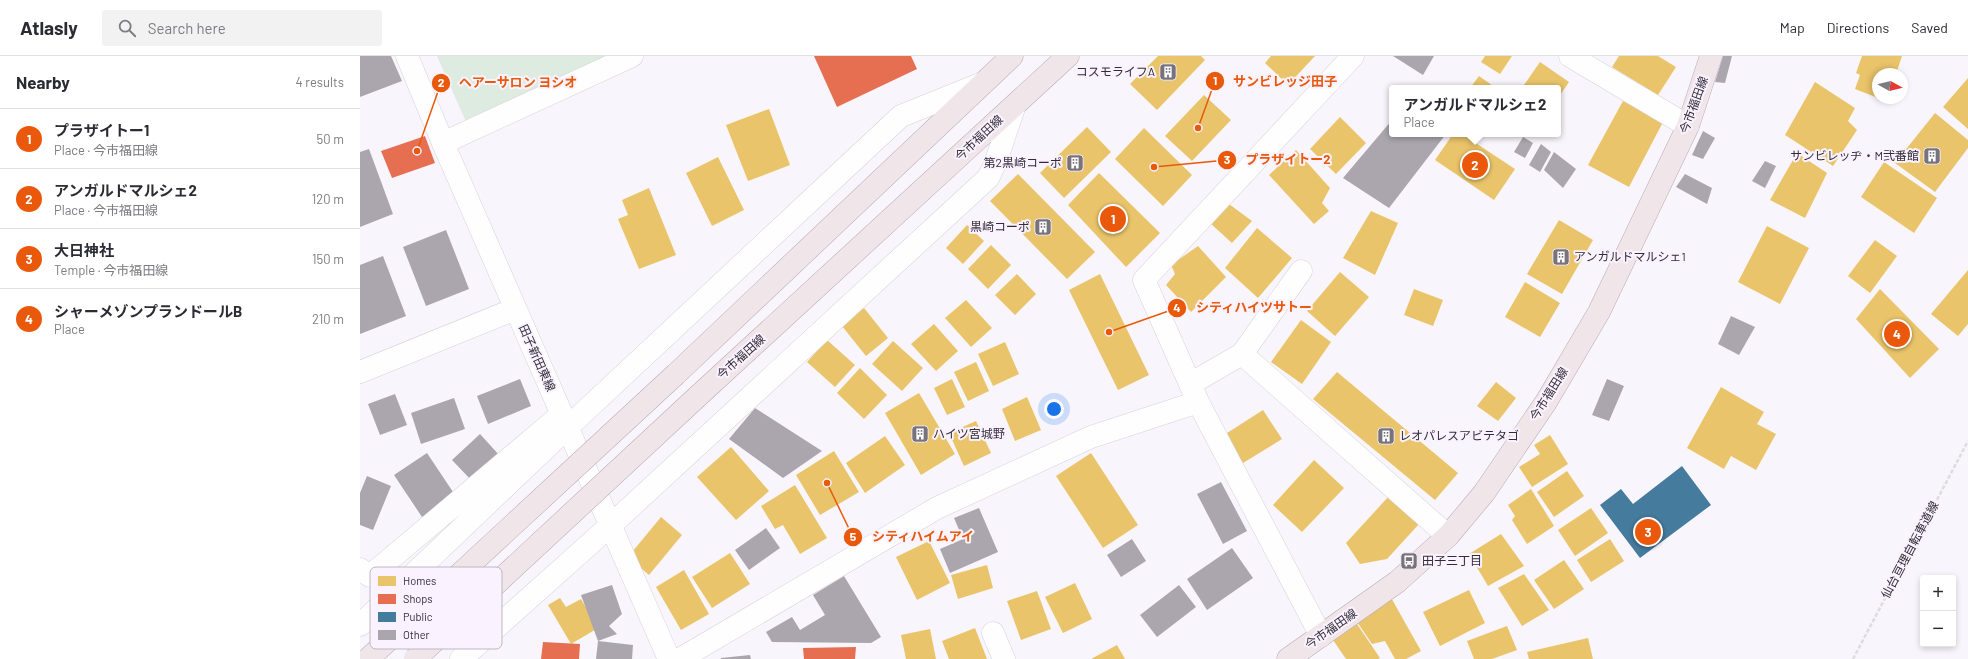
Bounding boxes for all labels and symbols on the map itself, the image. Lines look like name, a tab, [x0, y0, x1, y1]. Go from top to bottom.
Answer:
building icon: コスモライフA	[1158, 62, 1178, 82]
place label: コスモライフA	[1076, 64, 1155, 78]
north arrow	[1872, 68, 1908, 104]
callout: サンビレッジ田子	[1205, 69, 1345, 94]
callout: ヘアーサロン ヨシオ	[431, 70, 586, 95]
text: 1	[1213, 73, 1217, 87]
text: サンビレッジ田子	[1233, 73, 1337, 89]
text: ヘアーサロン ヨシオ	[459, 74, 577, 90]
street label: 今市福田線	[1676, 74, 1710, 135]
text: 2	[438, 75, 445, 89]
street label: 今市福田線	[952, 112, 1005, 163]
building icon: サンビレッヂ・M弐番館	[1922, 146, 1942, 166]
callout: プラザイトー2	[1217, 147, 1338, 172]
place label: サンビレッヂ・M弐番館	[1790, 148, 1919, 162]
pin: 2	[1462, 150, 1488, 180]
text: プラザイトー2	[1245, 151, 1331, 167]
text: 3	[1224, 152, 1230, 166]
building icon: 第2黒崎コーポ	[1065, 153, 1085, 173]
place label: 第2黒崎コーポ	[984, 155, 1062, 169]
pin: 1	[1100, 204, 1126, 234]
building icon: 黒崎コーポ	[1033, 217, 1053, 237]
place label: 黒崎コーポ	[970, 219, 1030, 233]
building icon: アンガルドマルシェ1	[1551, 247, 1571, 267]
place label: アンガルドマルシェ1	[1574, 249, 1686, 263]
callout: シティハイツサトー	[1167, 295, 1320, 320]
text: シティハイツサトー	[1196, 299, 1312, 315]
text: 4	[1173, 300, 1181, 314]
pin: 4	[1884, 319, 1910, 349]
street label: 田子新田東線	[517, 322, 559, 393]
street label: 今市福田線	[713, 331, 767, 382]
street label: 今市福田線	[1526, 364, 1570, 423]
your location	[1044, 399, 1064, 419]
building icon: ハイツ宮城野	[910, 424, 930, 444]
place label: ハイツ宮城野	[933, 426, 1005, 440]
building icon: レオパレスアビテタゴ	[1376, 426, 1396, 446]
place label: レオパレスアビテタゴ	[1399, 428, 1519, 442]
street label: 仙台亘理自転車道線	[1878, 499, 1941, 601]
pin: 3	[1635, 517, 1661, 547]
callout: シティハイムアイ	[843, 524, 983, 549]
text: シティハイムアイ	[872, 528, 974, 544]
text: 5	[850, 529, 857, 543]
bus stop icon: 田子三丁目	[1399, 551, 1419, 571]
place label: 田子三丁目	[1422, 553, 1482, 567]
legend	[370, 567, 502, 649]
text: Homes	[403, 574, 436, 587]
text: Shops	[403, 592, 433, 605]
street label: 今市福田線	[1302, 605, 1359, 651]
text: Public	[403, 610, 433, 623]
text: Other	[403, 628, 430, 641]

